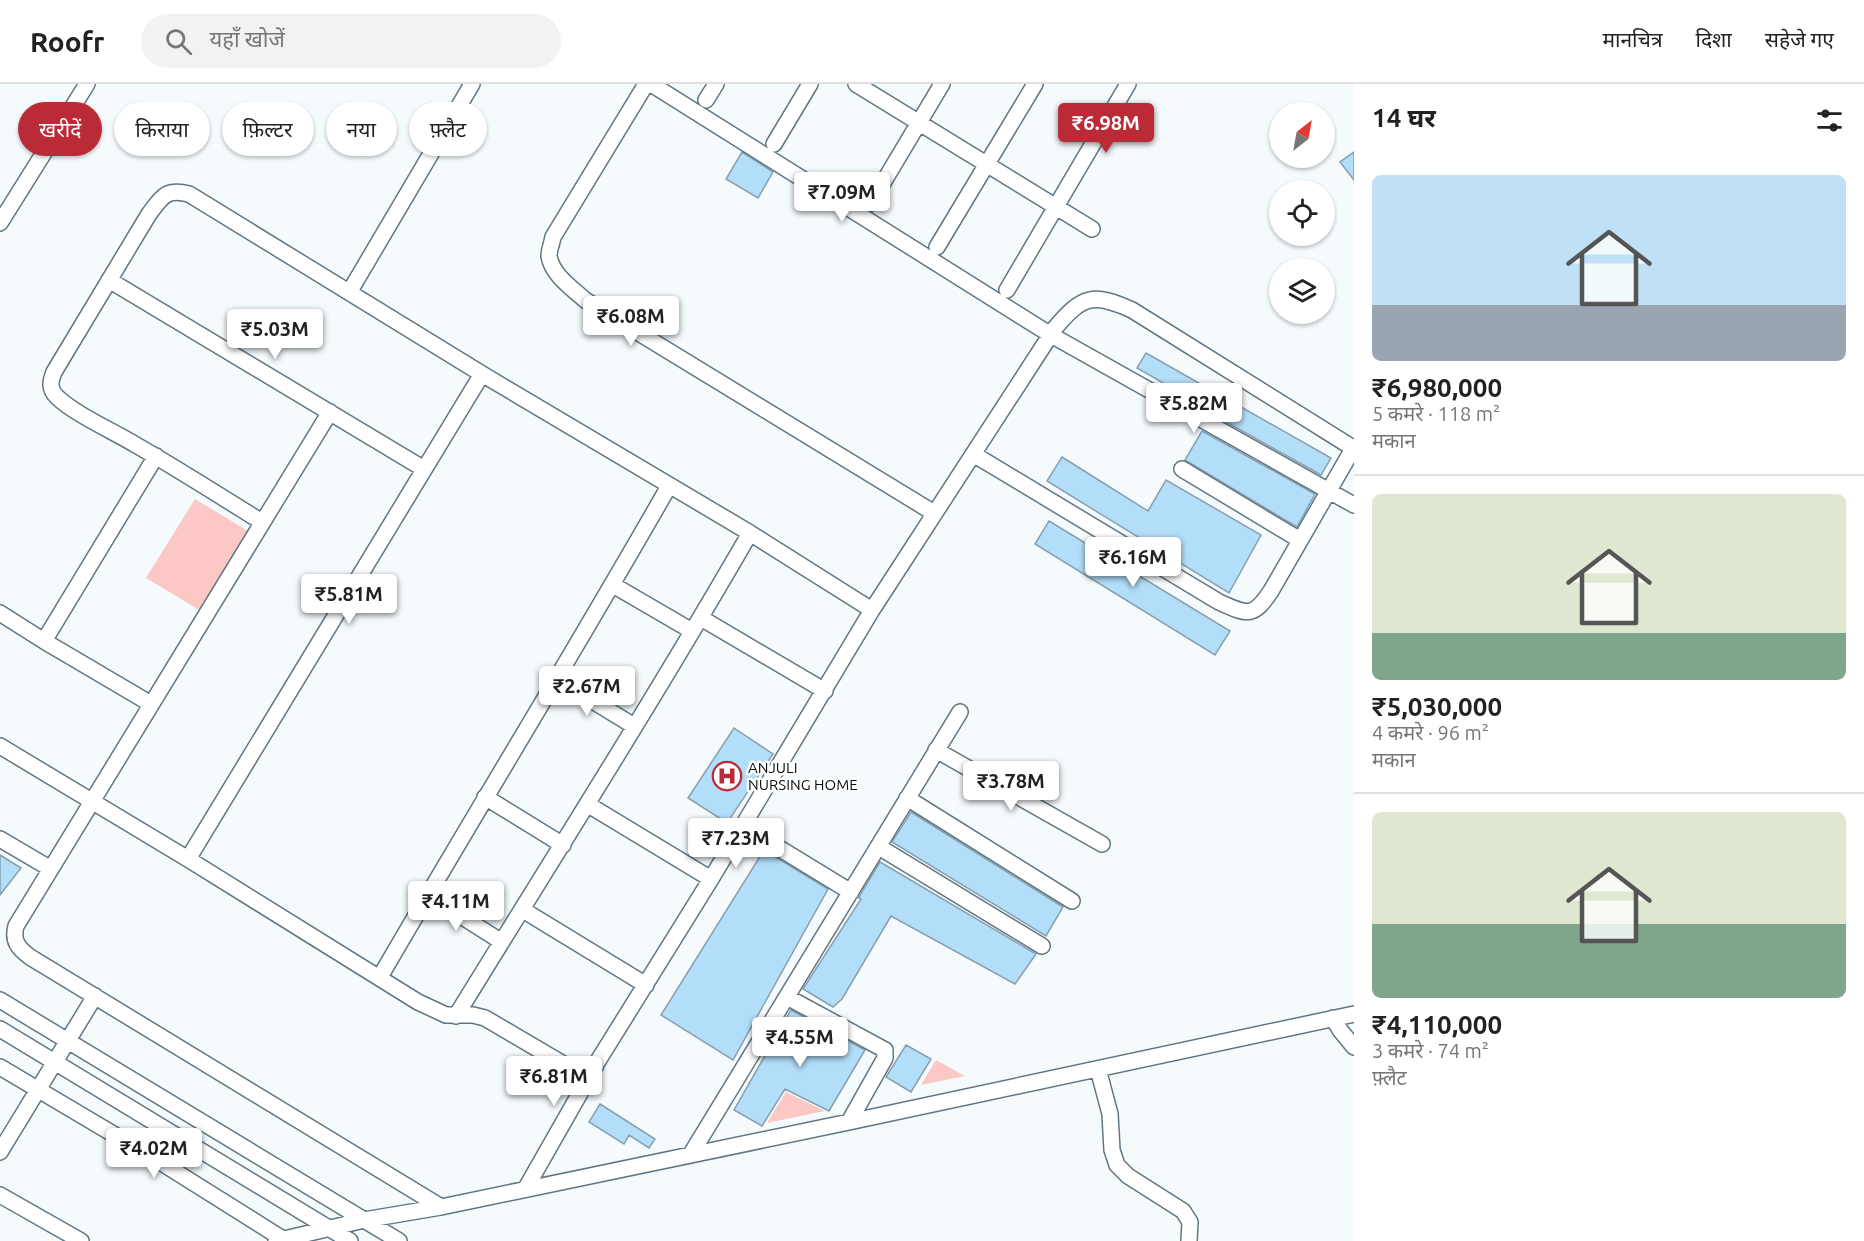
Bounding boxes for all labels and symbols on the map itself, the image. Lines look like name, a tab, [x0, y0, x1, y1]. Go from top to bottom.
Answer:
north arrow	[1269, 102, 1335, 168]
pin: ₹6.98M	[1057, 103, 1155, 154]
pin: ₹7.09M	[793, 172, 891, 223]
pin: ₹6.08M	[582, 296, 680, 347]
pin: ₹5.03M	[226, 309, 324, 360]
pin: ₹5.82M	[1145, 383, 1243, 434]
pin: ₹6.16M	[1084, 537, 1182, 588]
pin: ₹5.81M	[300, 574, 398, 625]
pin: ₹2.67M	[538, 666, 636, 717]
place label: ANJULI NURSING HOME	[748, 759, 858, 793]
hospital icon: ANJULI NURSING HOME	[711, 760, 743, 792]
pin: ₹3.78M	[962, 761, 1060, 812]
pin: ₹7.23M	[687, 818, 785, 869]
pin: ₹4.11M	[407, 881, 505, 932]
pin: ₹4.55M	[751, 1017, 849, 1068]
pin: ₹6.81M	[505, 1056, 603, 1107]
pin: ₹4.02M	[105, 1128, 203, 1179]

